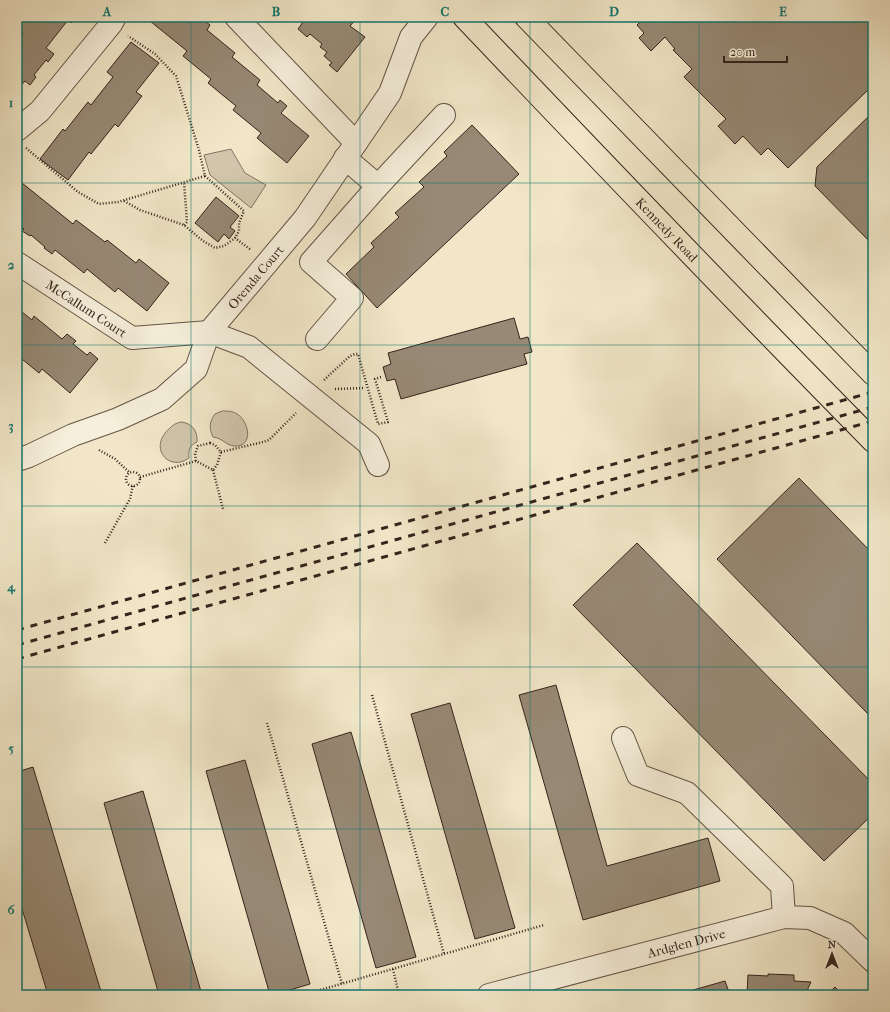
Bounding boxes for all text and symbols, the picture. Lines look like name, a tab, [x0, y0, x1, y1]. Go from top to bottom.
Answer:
text: A	[102, 4, 112, 19]
text: B	[272, 4, 281, 19]
text: C	[441, 4, 450, 19]
text: D	[609, 4, 619, 19]
text: E	[779, 4, 787, 19]
scale bar	[724, 38, 787, 64]
text: 20 m	[730, 45, 755, 59]
text: 1	[9, 95, 14, 110]
street label: Kennedy Road	[633, 195, 702, 266]
street label: Orenda Court	[225, 242, 287, 312]
text: 2	[8, 257, 15, 272]
street label: McCallum Court	[43, 277, 130, 341]
text: 3	[8, 418, 14, 434]
text: 4	[6, 579, 16, 595]
text: 5	[8, 741, 14, 756]
text: 6	[7, 902, 15, 917]
street label: Ardglen Drive	[645, 926, 727, 961]
north arrow	[812, 934, 852, 974]
text: N	[828, 938, 837, 951]

